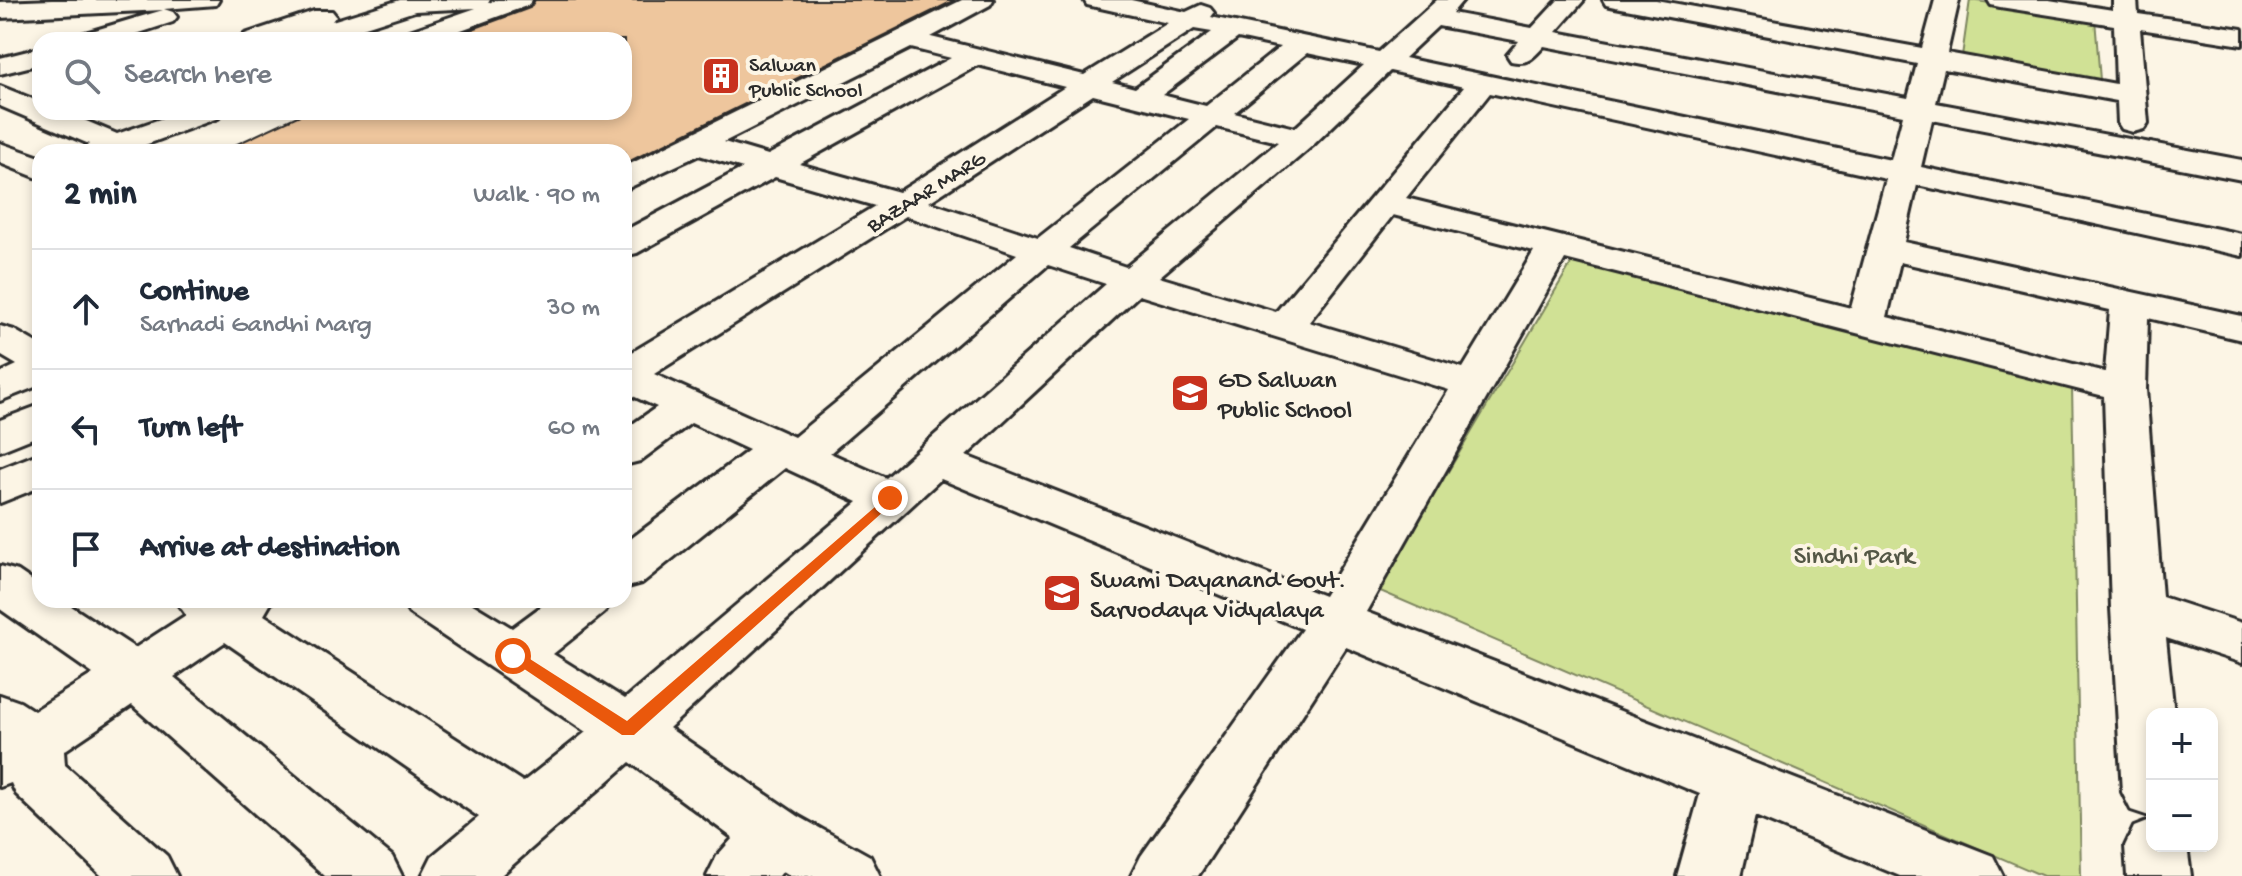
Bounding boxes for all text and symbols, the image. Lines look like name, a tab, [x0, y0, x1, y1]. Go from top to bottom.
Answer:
search box	[32, 32, 632, 120]
icon: search	[60, 54, 104, 98]
place label: Salwan Public School	[748, 54, 863, 105]
building icon: Salwan Public School	[700, 55, 742, 97]
text: Search here	[124, 59, 272, 94]
street label: BAZAAR MARG	[862, 146, 992, 241]
text: 2 min	[64, 176, 136, 216]
text: Walk · 90 m	[473, 181, 600, 212]
text: Continue	[140, 276, 249, 311]
icon: ahead	[64, 287, 108, 331]
text: 30 m	[547, 294, 600, 325]
text: Sarhadi Gandhi Marg	[140, 311, 372, 342]
place label: GD Salwan Public School	[1217, 367, 1352, 428]
school or university icon: GD Salwan Public School	[1169, 372, 1211, 414]
icon: left	[64, 407, 108, 451]
text: Turn left	[140, 412, 241, 447]
text: 60 m	[547, 414, 600, 445]
route end	[872, 480, 908, 516]
icon: arrive	[64, 527, 108, 571]
text: Arrive at destination	[140, 532, 400, 567]
park label: Sindhi Park	[1794, 543, 1917, 574]
place label: Swami Dayanand Govt. Sarvodaya Vidyalaya	[1090, 567, 1346, 628]
school or university icon: Swami Dayanand Govt. Sarvodaya Vidyalaya	[1041, 572, 1083, 614]
route start	[495, 638, 531, 674]
map controls	[2146, 708, 2218, 852]
button: +	[2146, 708, 2218, 780]
button: −	[2146, 780, 2218, 852]

